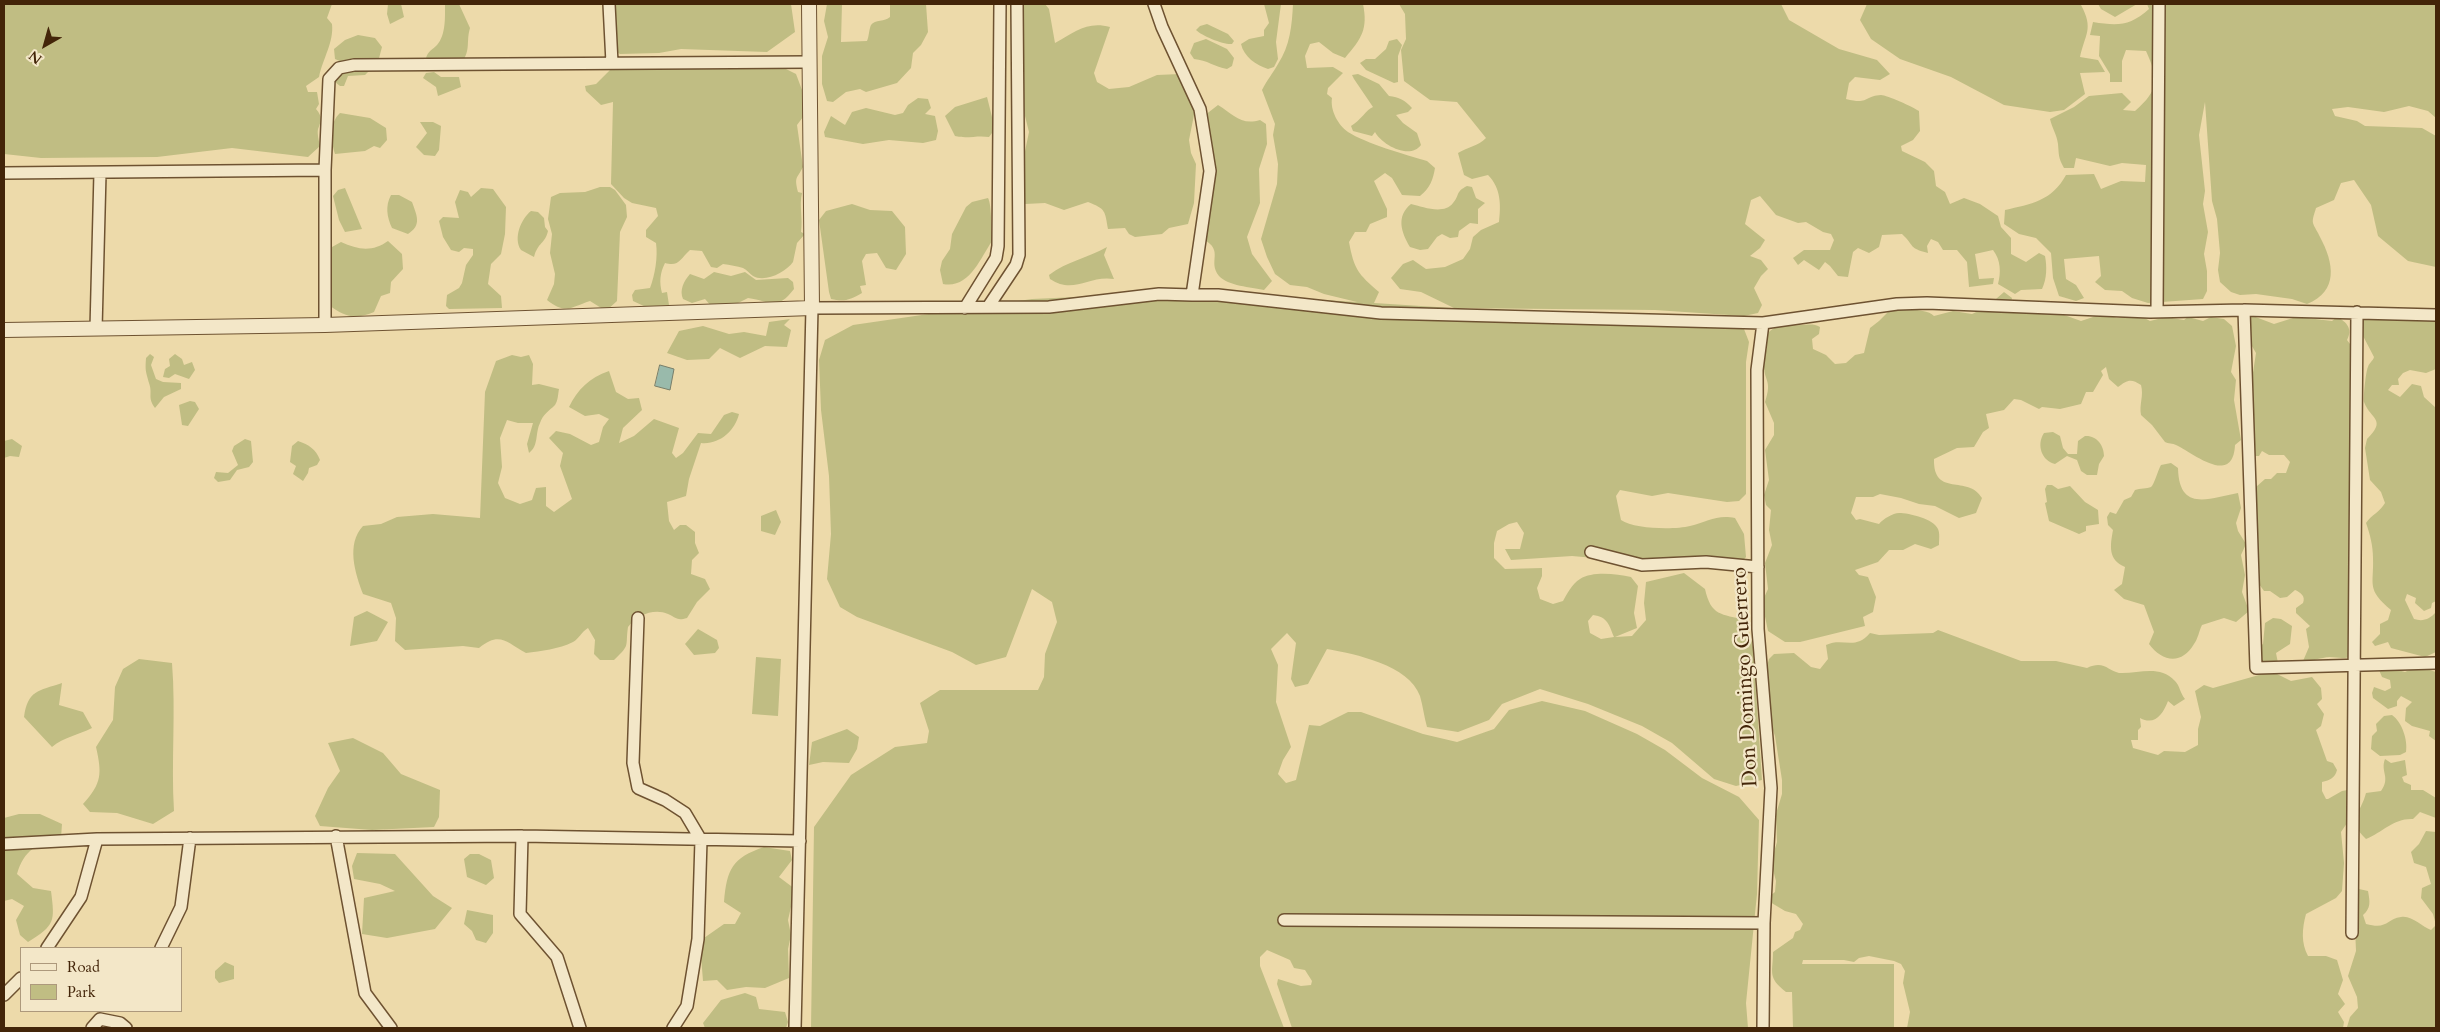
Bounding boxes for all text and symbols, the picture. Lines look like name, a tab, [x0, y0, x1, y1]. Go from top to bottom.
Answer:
north arrow	[20, 20, 70, 70]
text: N	[25, 46, 46, 68]
street label: Don Domingo Guerrero	[1728, 566, 1764, 788]
legend	[20, 947, 182, 1012]
text: Road	[67, 957, 100, 977]
text: Park	[67, 982, 96, 1002]

